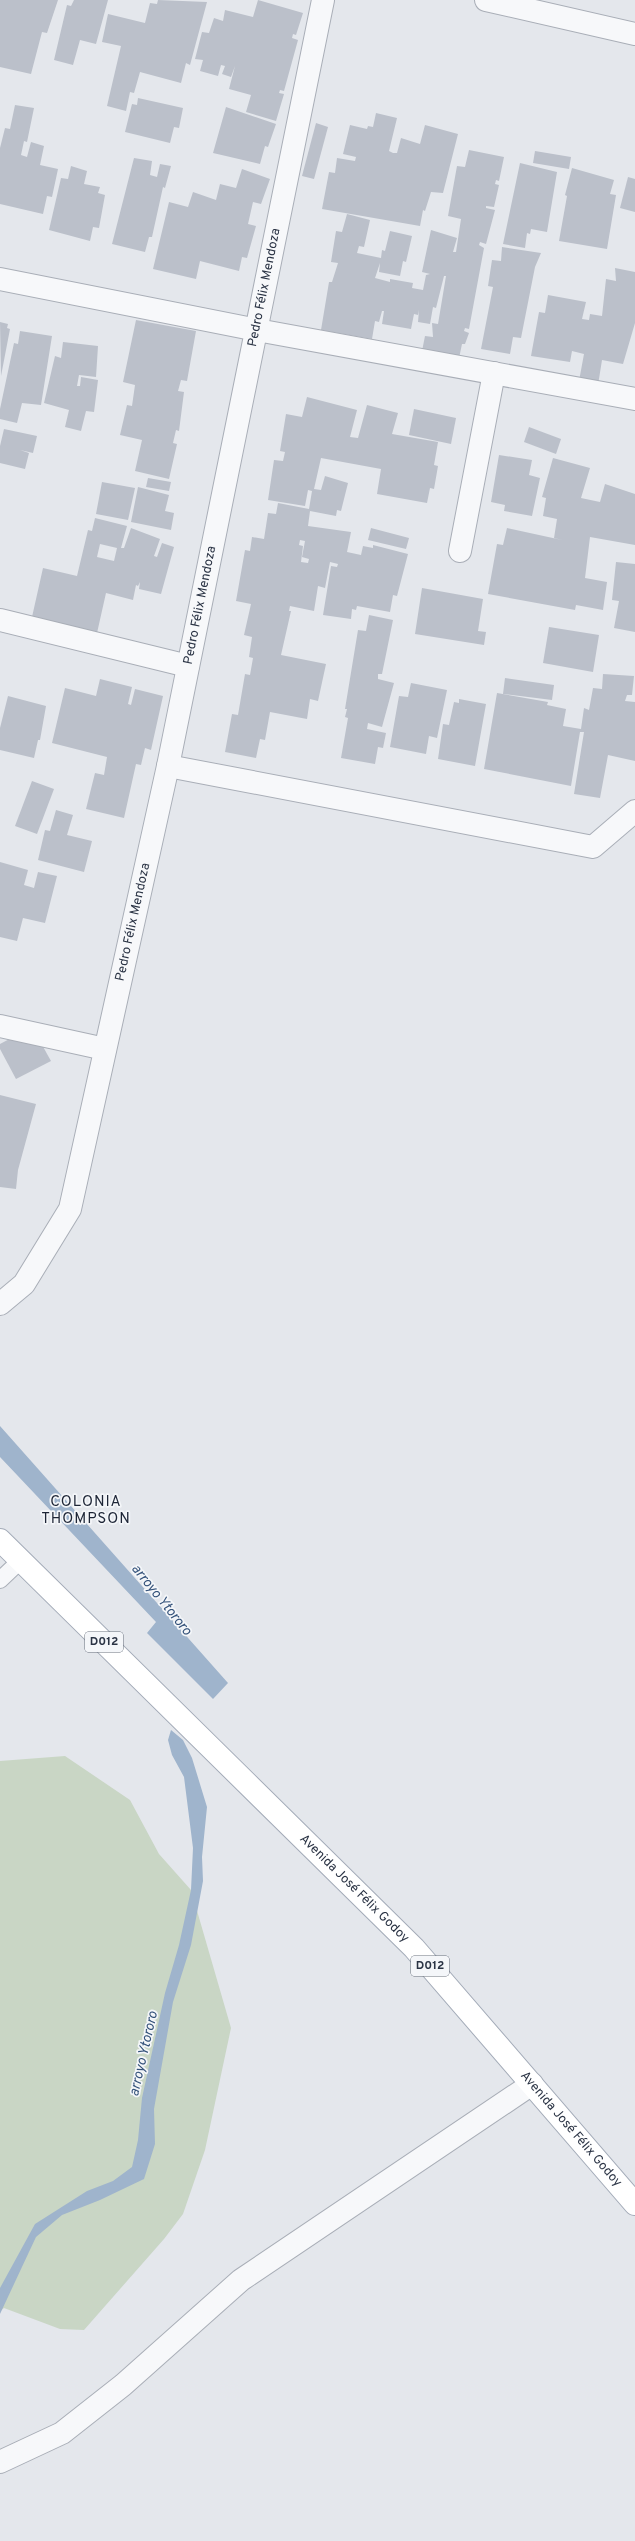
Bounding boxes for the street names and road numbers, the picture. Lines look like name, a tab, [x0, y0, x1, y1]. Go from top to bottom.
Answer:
street label: Pedro Félix Mendoza	[245, 227, 285, 348]
street label: Pedro Félix Mendoza	[181, 544, 220, 666]
street label: Pedro Félix Mendoza	[113, 862, 154, 983]
road number: D012	[85, 1632, 123, 1652]
street label: Avenida José Félix Godoy	[296, 1831, 412, 1946]
road number: D012	[411, 1956, 449, 1976]
street label: Avenida José Félix Godoy	[516, 2068, 625, 2191]

